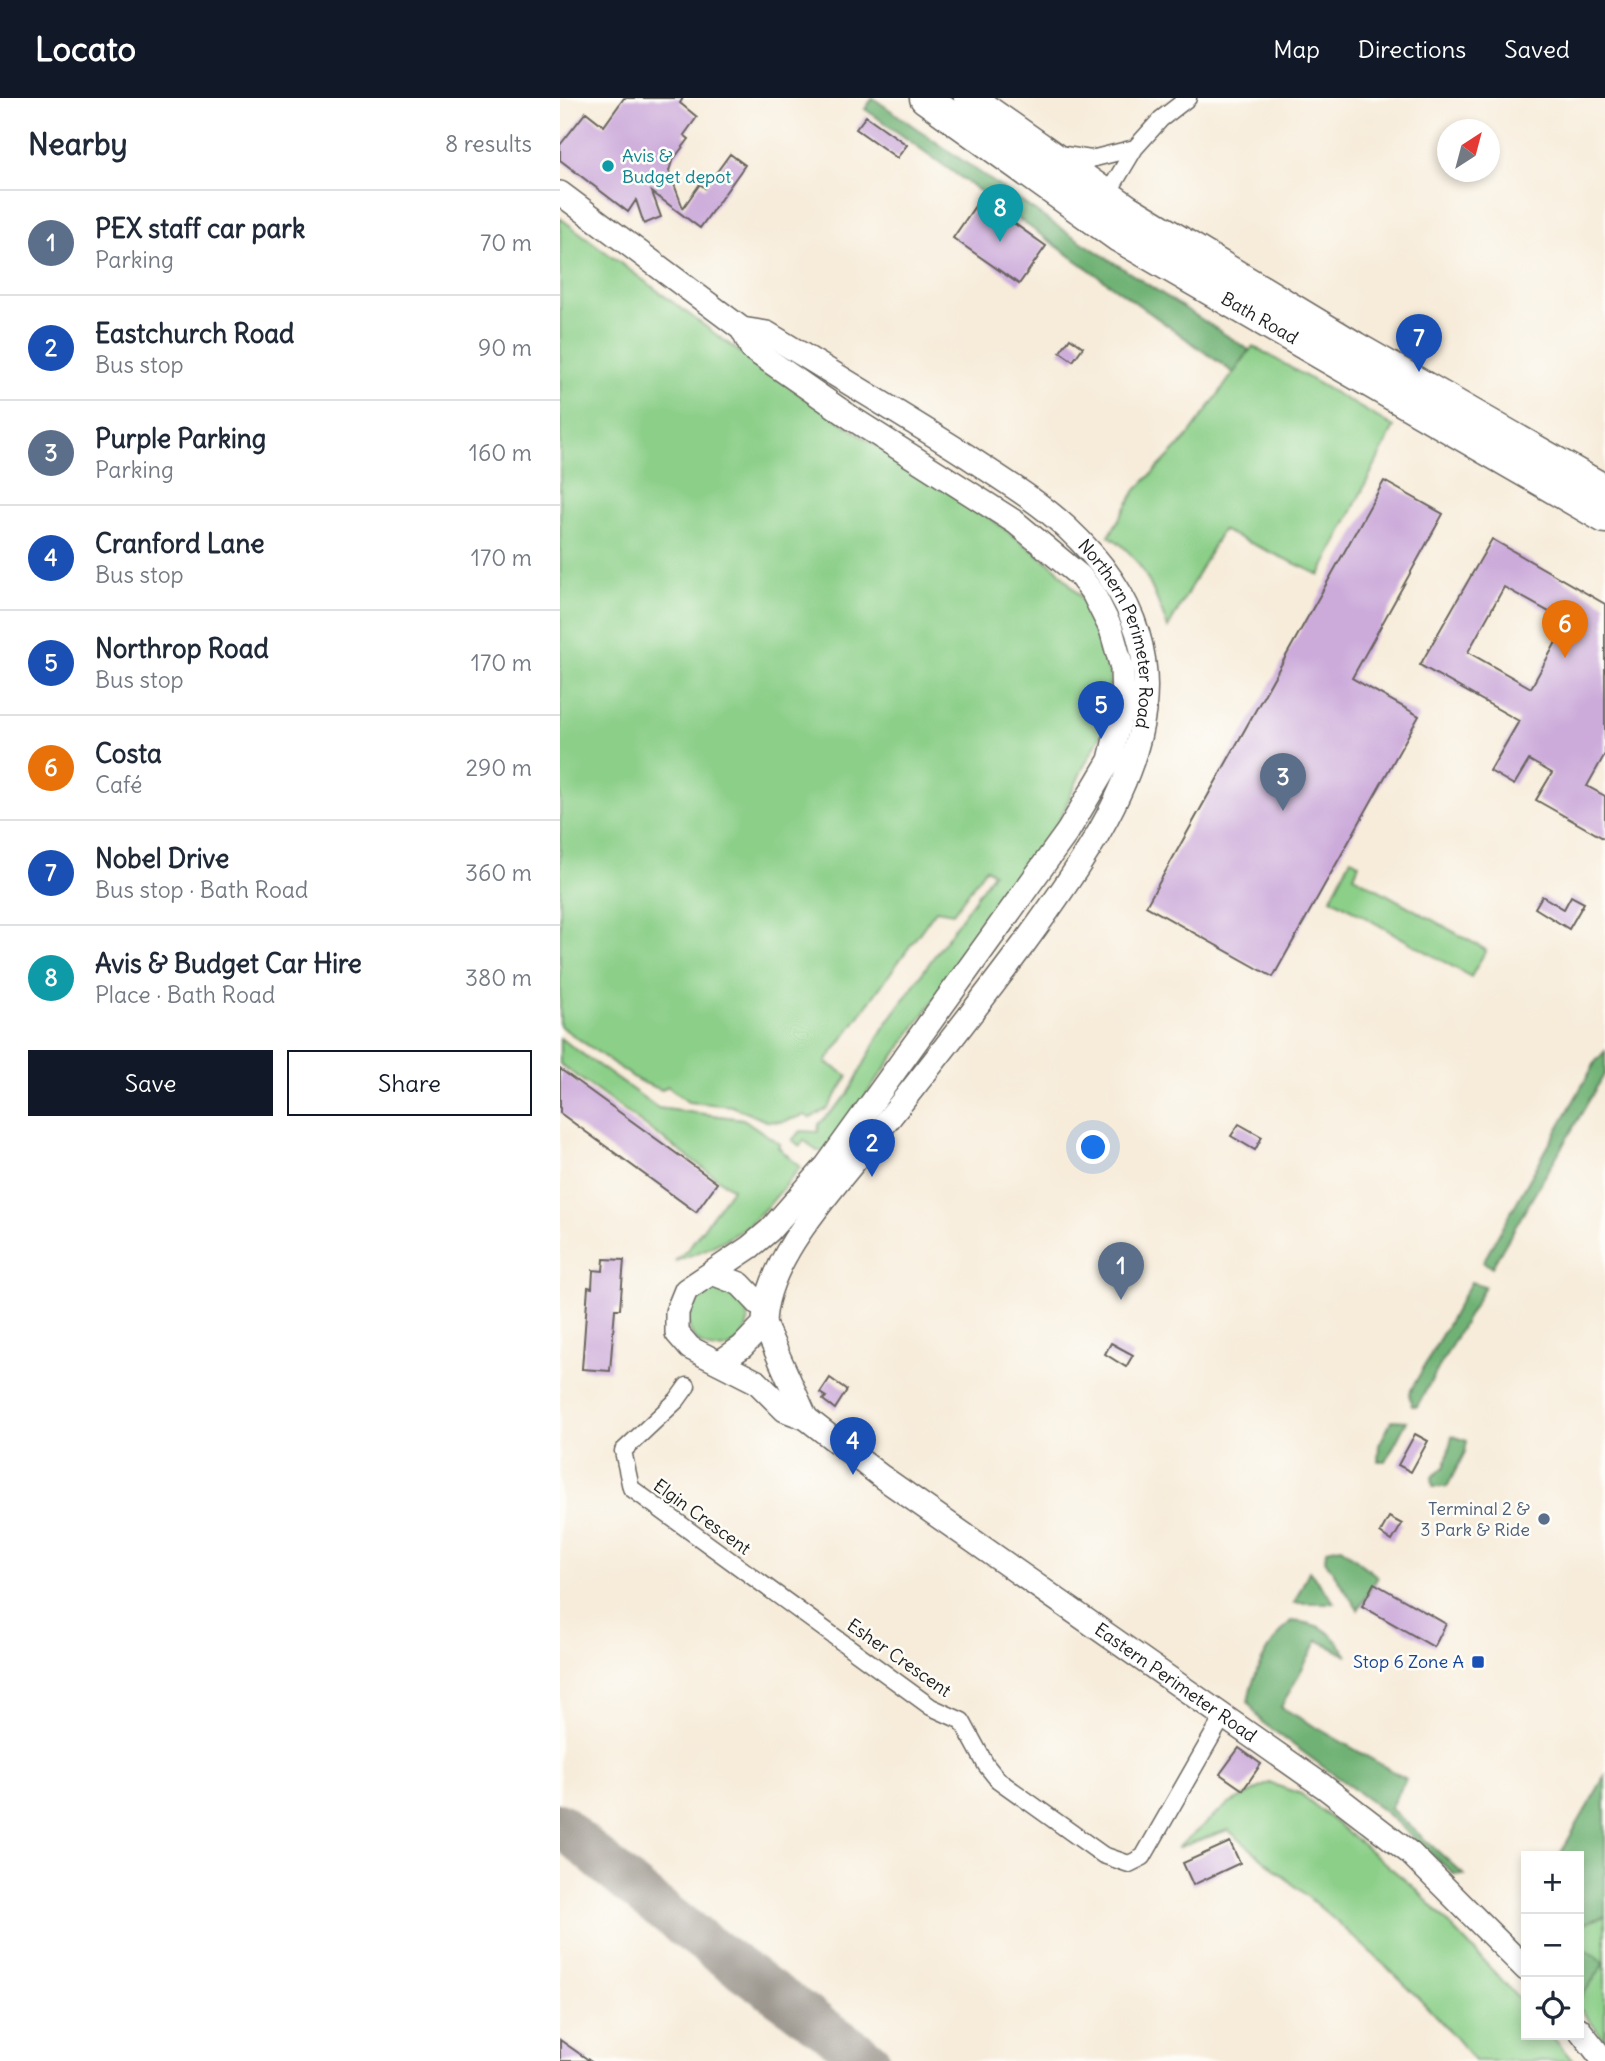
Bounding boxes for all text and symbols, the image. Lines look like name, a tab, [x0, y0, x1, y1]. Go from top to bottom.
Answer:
text: Locato	[35, 28, 136, 70]
text: Map	[1273, 34, 1320, 64]
text: Directions	[1358, 34, 1466, 64]
text: Saved	[1504, 34, 1570, 64]
north arrow	[1437, 119, 1500, 182]
text: Nearby	[28, 125, 128, 163]
text: 8 results	[445, 129, 532, 158]
place label: Avis & Budget depot	[622, 144, 731, 188]
marker: Avis & Budget depot	[600, 158, 616, 174]
pin: 8	[977, 184, 1023, 242]
text: PEX staff car park	[95, 212, 305, 245]
text: 1	[46, 228, 56, 257]
text: 70 m	[480, 228, 532, 257]
text: Parking	[95, 245, 174, 274]
street label: Bath Road	[1217, 287, 1303, 349]
pin: 7	[1396, 314, 1442, 372]
text: Eastchurch Road	[95, 317, 294, 350]
text: 2	[45, 333, 57, 362]
text: 90 m	[478, 333, 532, 362]
text: Bus stop	[95, 350, 184, 379]
text: Purple Parking	[95, 422, 266, 455]
text: 3	[44, 438, 58, 467]
text: 160 m	[469, 438, 532, 467]
text: Parking	[95, 455, 174, 484]
text: Cranford Lane	[95, 527, 265, 560]
street label: Northern Perimeter Road	[1073, 534, 1158, 731]
text: 4	[44, 543, 58, 572]
text: 170 m	[471, 543, 532, 572]
text: Bus stop	[95, 560, 184, 589]
pin: 6	[1542, 600, 1588, 658]
text: Northrop Road	[95, 632, 269, 665]
text: 5	[44, 648, 58, 677]
text: 170 m	[471, 648, 532, 677]
text: Bus stop	[95, 665, 184, 694]
pin: 5	[1078, 681, 1124, 739]
text: Costa	[95, 737, 162, 770]
text: 6	[44, 753, 58, 782]
text: 290 m	[465, 753, 532, 782]
pin: 3	[1260, 753, 1306, 811]
text: Café	[95, 770, 142, 799]
text: Nobel Drive	[95, 842, 229, 875]
text: 7	[45, 858, 57, 887]
text: 360 m	[465, 858, 532, 887]
text: Bus stop · Bath Road	[95, 875, 308, 904]
text: Avis & Budget Car Hire	[95, 947, 362, 980]
text: 8	[44, 963, 58, 992]
text: 380 m	[465, 963, 532, 992]
text: Place · Bath Road	[95, 980, 275, 1009]
button: Save	[28, 1050, 273, 1116]
button: Share	[287, 1050, 532, 1116]
pin: 2	[849, 1119, 895, 1177]
your location	[1076, 1130, 1110, 1164]
pin: 1	[1098, 1242, 1144, 1300]
pin: 4	[830, 1417, 876, 1475]
street label: Elgin Crescent	[649, 1474, 755, 1560]
place label: Terminal 2 & 3 Park & Ride	[1420, 1497, 1530, 1541]
marker: Terminal 2 & 3 Park & Ride	[1536, 1511, 1552, 1527]
street label: Esher Crescent	[843, 1613, 956, 1702]
street label: Eastern Perimeter Road	[1090, 1618, 1262, 1747]
place label: Stop 6 Zone A	[1353, 1650, 1464, 1673]
marker: Stop 6 Zone A	[1470, 1654, 1486, 1670]
map controls	[1521, 1851, 1584, 2040]
button: +	[1521, 1851, 1584, 1914]
button: −	[1521, 1914, 1584, 1977]
button: locate	[1521, 1977, 1584, 2040]

